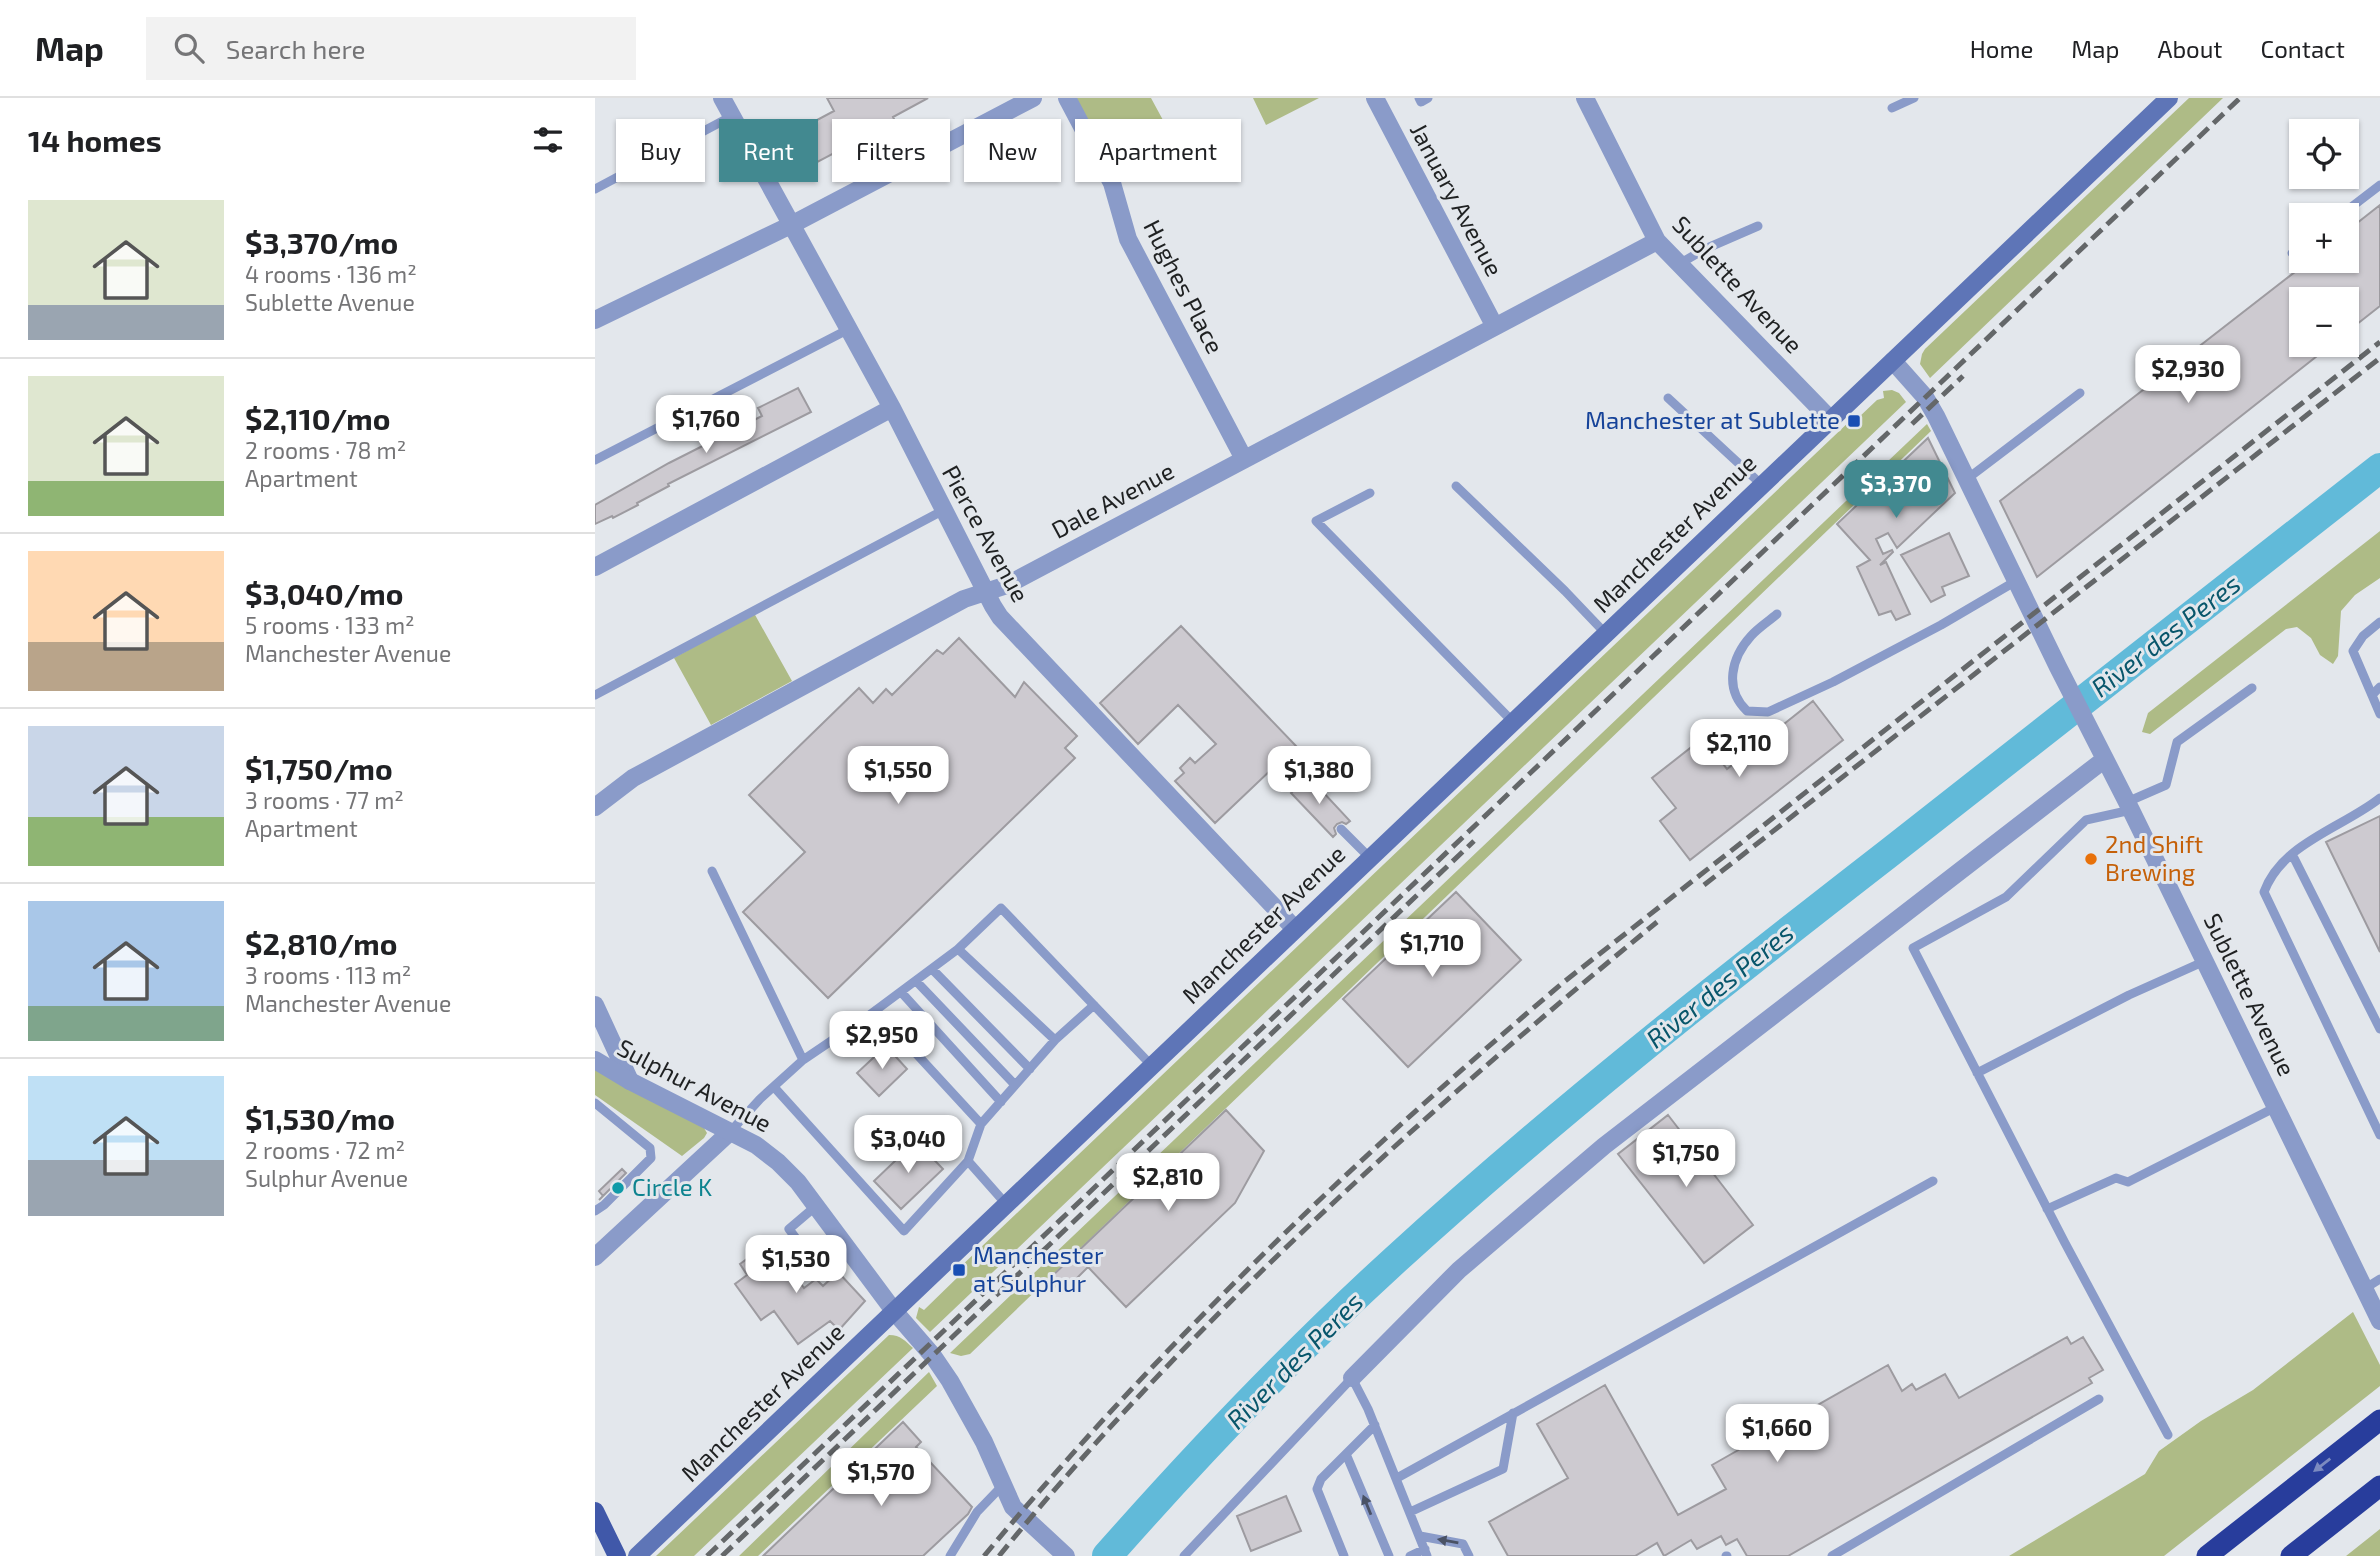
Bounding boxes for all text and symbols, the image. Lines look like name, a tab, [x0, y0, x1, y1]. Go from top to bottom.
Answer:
search box	[146, 17, 636, 80]
text: Map	[35, 28, 104, 68]
icon: search	[170, 29, 208, 67]
text: Search here	[226, 33, 365, 64]
text: Home	[1970, 34, 2033, 63]
text: Map	[2071, 34, 2119, 63]
text: About	[2157, 34, 2223, 63]
text: Contact	[2261, 34, 2345, 63]
street label: January Avenue	[1405, 118, 1510, 281]
chip: Buy	[616, 119, 705, 182]
chip: Rent	[719, 119, 818, 182]
chip: Filters	[832, 119, 950, 182]
chip: New	[964, 119, 1061, 182]
chip: Apartment	[1075, 119, 1241, 182]
map controls	[2289, 119, 2359, 357]
button: locate	[2289, 119, 2359, 189]
icon: filters	[529, 121, 567, 159]
text: 14 homes	[28, 122, 162, 158]
button: +	[2289, 203, 2359, 273]
street label: Sublette Avenue	[1667, 209, 1809, 359]
street label: Hughes Place	[1138, 215, 1230, 358]
text: $3,370/mo	[245, 224, 398, 260]
icon: home	[84, 228, 168, 312]
text: 4 rooms · 136 m²	[245, 260, 417, 288]
button: −	[2289, 287, 2359, 357]
text: Sublette Avenue	[245, 288, 415, 316]
pin: $2,930	[2131, 345, 2245, 405]
text: $2,930	[2151, 354, 2225, 382]
pin: $1,760	[649, 396, 763, 455]
text: $2,110/mo	[245, 400, 390, 436]
icon: home	[84, 404, 168, 488]
text: $1,760	[672, 404, 740, 432]
place label: Manchester at Sublette	[1585, 405, 1840, 434]
marker: Manchester at Sublette	[1846, 413, 1862, 429]
text: 2 rooms · 78 m²	[245, 436, 406, 464]
street label: Manchester Avenue	[1586, 448, 1761, 618]
street label: Dale Avenue	[1046, 455, 1178, 544]
street label: Pierce Avenue	[937, 460, 1036, 607]
pin: $3,370	[1839, 460, 1953, 520]
text: Apartment	[245, 464, 358, 492]
text: $3,370	[1860, 469, 1932, 497]
water label: River des Peres	[2085, 567, 2246, 702]
text: $3,040/mo	[245, 575, 403, 611]
icon: home	[84, 579, 168, 663]
text: 5 rooms · 133 m²	[245, 611, 415, 639]
text: Manchester Avenue	[245, 639, 451, 667]
pin: $2,110	[1682, 720, 1796, 779]
text: $2,110	[1706, 728, 1772, 756]
pin: $1,550	[841, 746, 955, 806]
pin: $1,380	[1262, 746, 1376, 806]
text: $1,750/mo	[245, 750, 393, 786]
icon: home	[84, 754, 168, 838]
text: $1,550	[864, 755, 932, 783]
text: $1,380	[1284, 755, 1354, 783]
text: 3 rooms · 77 m²	[245, 786, 404, 814]
text: Apartment	[245, 814, 358, 842]
place label: 2nd Shift Brewing	[2105, 829, 2203, 886]
street label: Manchester Avenue	[1175, 839, 1350, 1009]
marker: 2nd Shift Brewing	[2083, 851, 2099, 867]
street label: Sublette Avenue	[2198, 908, 2302, 1080]
water label: River des Peres	[1639, 916, 1799, 1054]
pin: $1,710	[1375, 920, 1489, 979]
text: $2,810/mo	[245, 925, 397, 961]
text: $1,710	[1400, 928, 1464, 956]
icon: home	[84, 929, 168, 1013]
text: 3 rooms · 113 m²	[245, 961, 411, 989]
text: Manchester Avenue	[245, 989, 451, 1017]
pin: $2,950	[825, 1012, 939, 1071]
text: $2,950	[845, 1020, 919, 1048]
street label: Sulphur Avenue	[613, 1032, 777, 1137]
text: $1,530/mo	[245, 1100, 395, 1136]
icon: home	[84, 1104, 168, 1188]
pin: $3,040	[851, 1116, 965, 1175]
text: $3,040	[870, 1124, 946, 1152]
pin: $1,750	[1629, 1130, 1743, 1189]
text: 2 rooms · 72 m²	[245, 1136, 405, 1164]
text: $1,750	[1652, 1138, 1720, 1166]
pin: $2,810	[1111, 1154, 1225, 1213]
text: $2,810	[1132, 1162, 1204, 1190]
text: Sulphur Avenue	[245, 1164, 408, 1192]
place label: Circle K	[632, 1172, 712, 1201]
marker: Circle K	[610, 1180, 626, 1196]
pin: $1,530	[739, 1236, 853, 1295]
place label: Manchester at Sulphur	[973, 1240, 1104, 1297]
text: $1,530	[761, 1244, 831, 1272]
marker: Manchester at Sulphur	[951, 1262, 967, 1278]
water label: River des Peres	[1219, 1285, 1369, 1435]
street label: Manchester Avenue	[674, 1317, 849, 1487]
pin: $1,660	[1720, 1404, 1834, 1464]
text: $1,660	[1742, 1413, 1812, 1441]
pin: $1,570	[824, 1448, 938, 1508]
text: $1,570	[847, 1457, 915, 1485]
one-way arrow	[2313, 1458, 2331, 1472]
one-way arrow	[1362, 1494, 1373, 1515]
one-way arrow	[1437, 1535, 1459, 1546]

